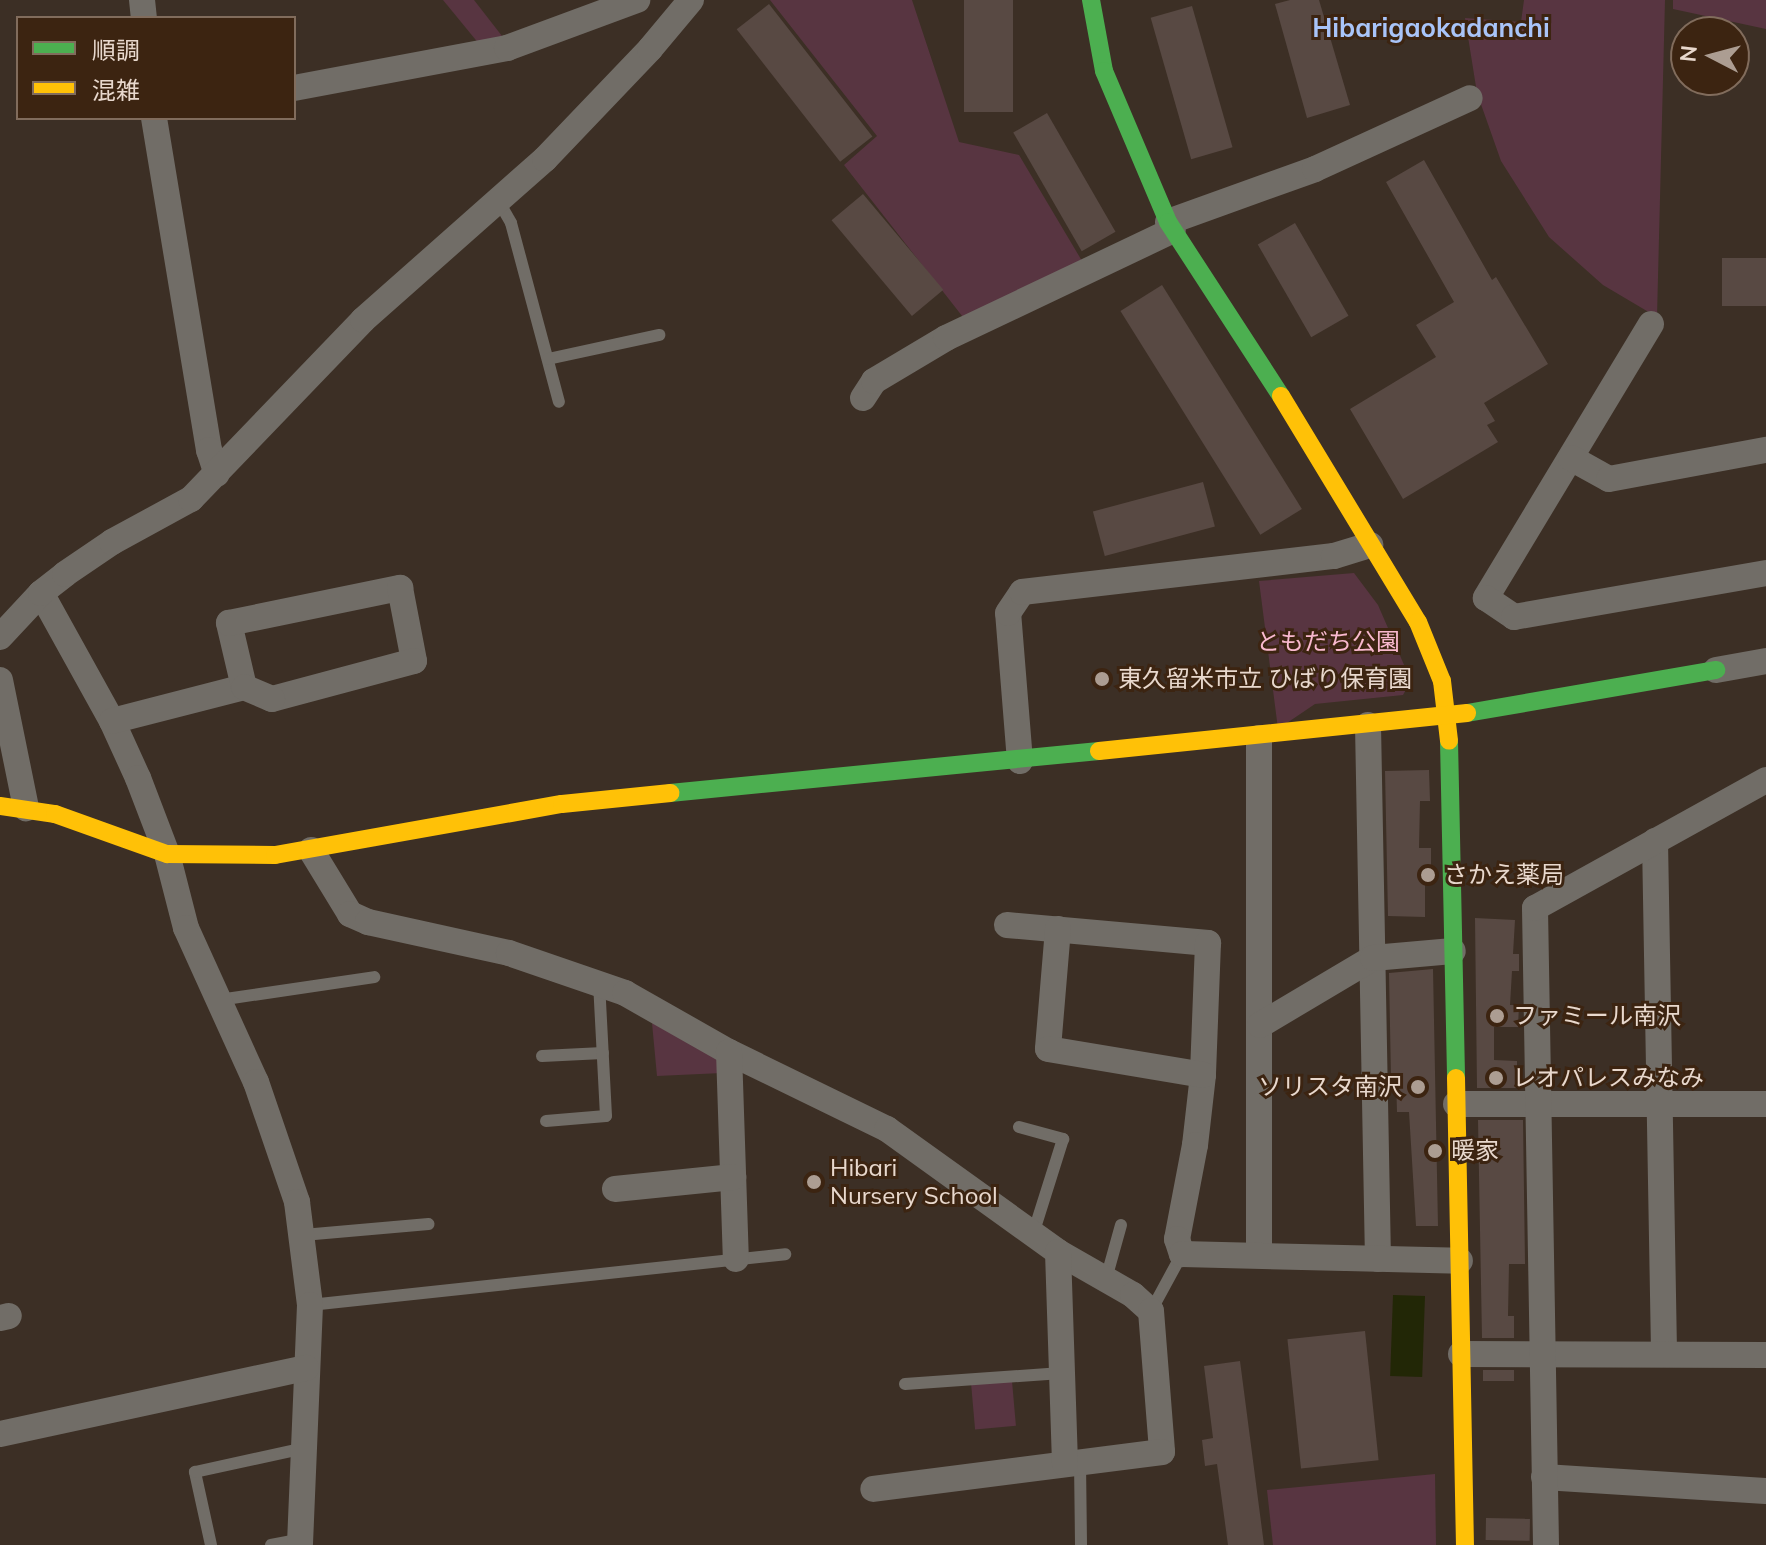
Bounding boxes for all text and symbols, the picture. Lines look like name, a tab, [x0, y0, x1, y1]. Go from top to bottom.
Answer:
district label: Hibarigaokadanchi	[1312, 12, 1550, 44]
legend	[16, 16, 296, 120]
north arrow	[1670, 16, 1750, 96]
text: 順調	[92, 35, 140, 65]
text: N	[1673, 44, 1703, 63]
text: 混雑	[92, 75, 140, 105]
park label: ともだち公園	[1256, 628, 1400, 656]
place label: 東久留米市立 ひばり保育園	[1118, 665, 1412, 693]
marker: 東久留米市立 ひばり保育園	[1093, 670, 1111, 688]
place label: さかえ薬局	[1444, 861, 1564, 889]
marker: さかえ薬局	[1419, 866, 1437, 884]
place label: ファミール南沢	[1513, 1002, 1681, 1030]
marker: ファミール南沢	[1488, 1007, 1506, 1025]
place label: レオパレスみなみ	[1512, 1064, 1704, 1092]
marker: レオパレスみなみ	[1487, 1069, 1505, 1087]
place label: ソリスタ南沢	[1258, 1073, 1402, 1101]
marker: ソリスタ南沢	[1409, 1078, 1427, 1096]
place label: 暖家	[1451, 1137, 1499, 1165]
marker: 暖家	[1426, 1142, 1444, 1160]
place label: Hibari Nursery School	[830, 1154, 998, 1210]
marker: Hibari Nursery School	[805, 1173, 823, 1191]

